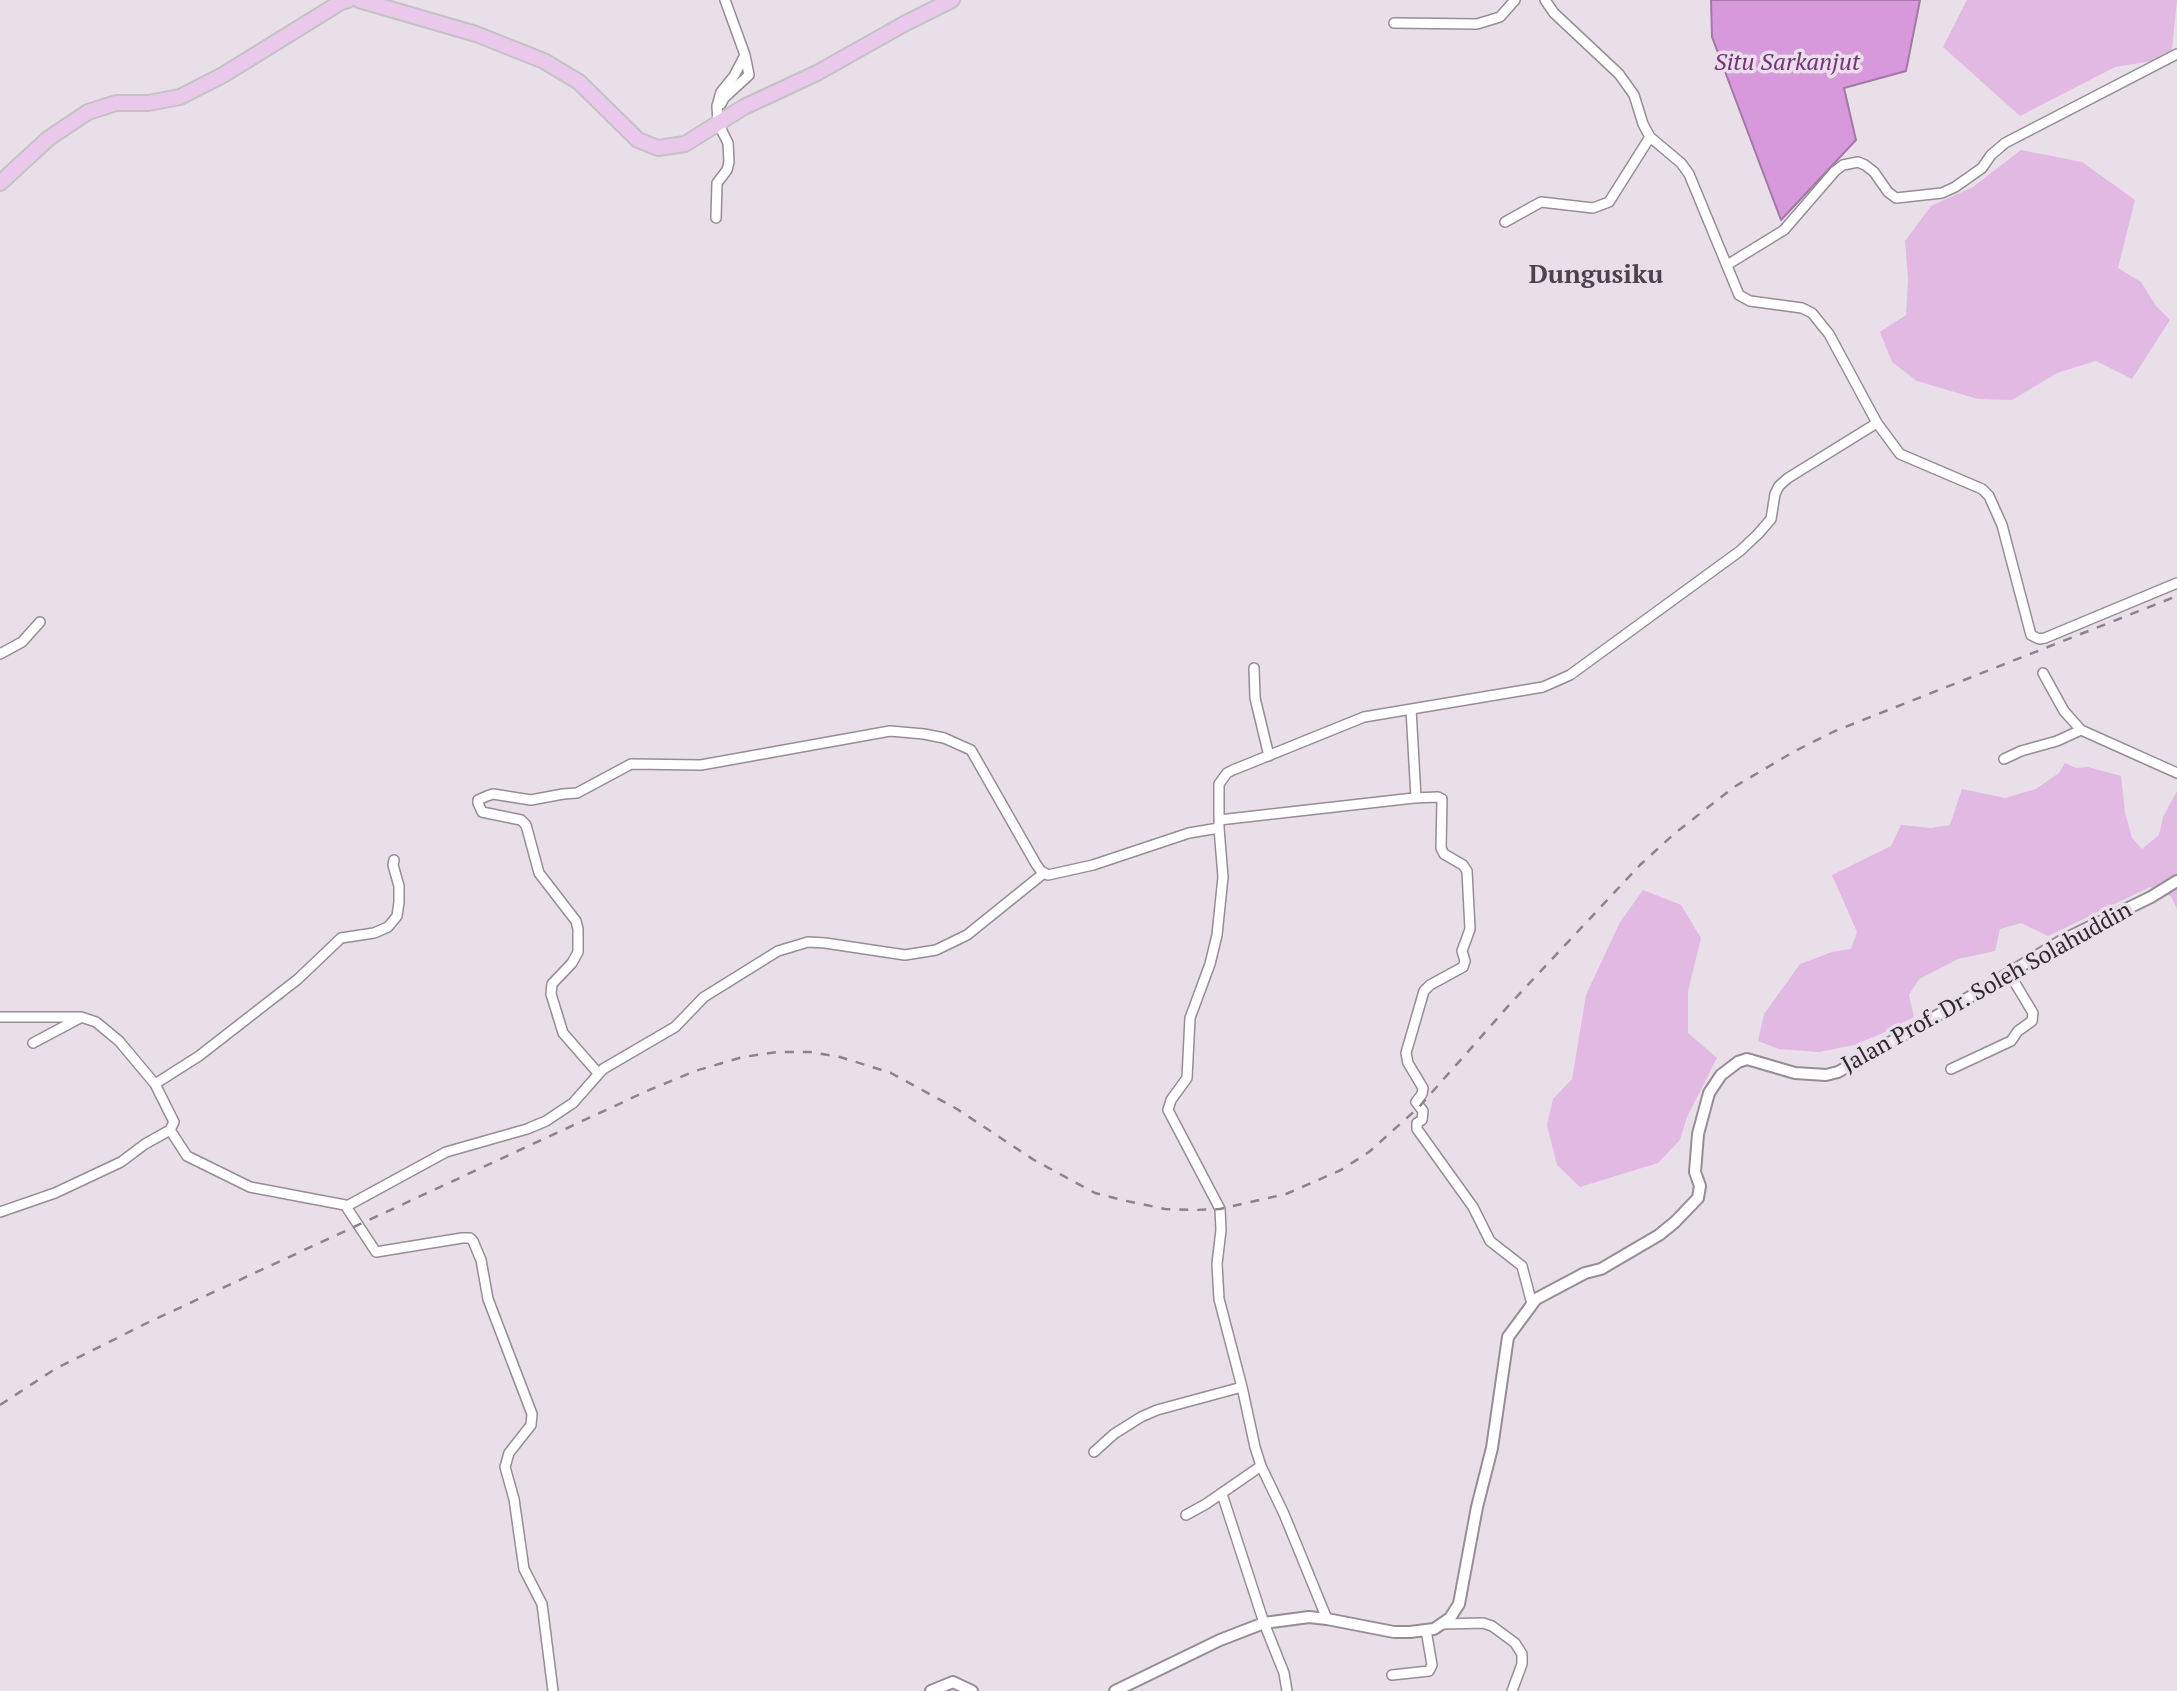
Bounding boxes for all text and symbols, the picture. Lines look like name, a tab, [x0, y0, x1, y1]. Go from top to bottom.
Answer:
water label: Situ Sarkanjut	[1714, 49, 1860, 77]
district label: Dungusiku	[1529, 260, 1663, 292]
street label: Jalan Prof. Dr. Soleh Solahuddin	[1837, 897, 2137, 1079]

